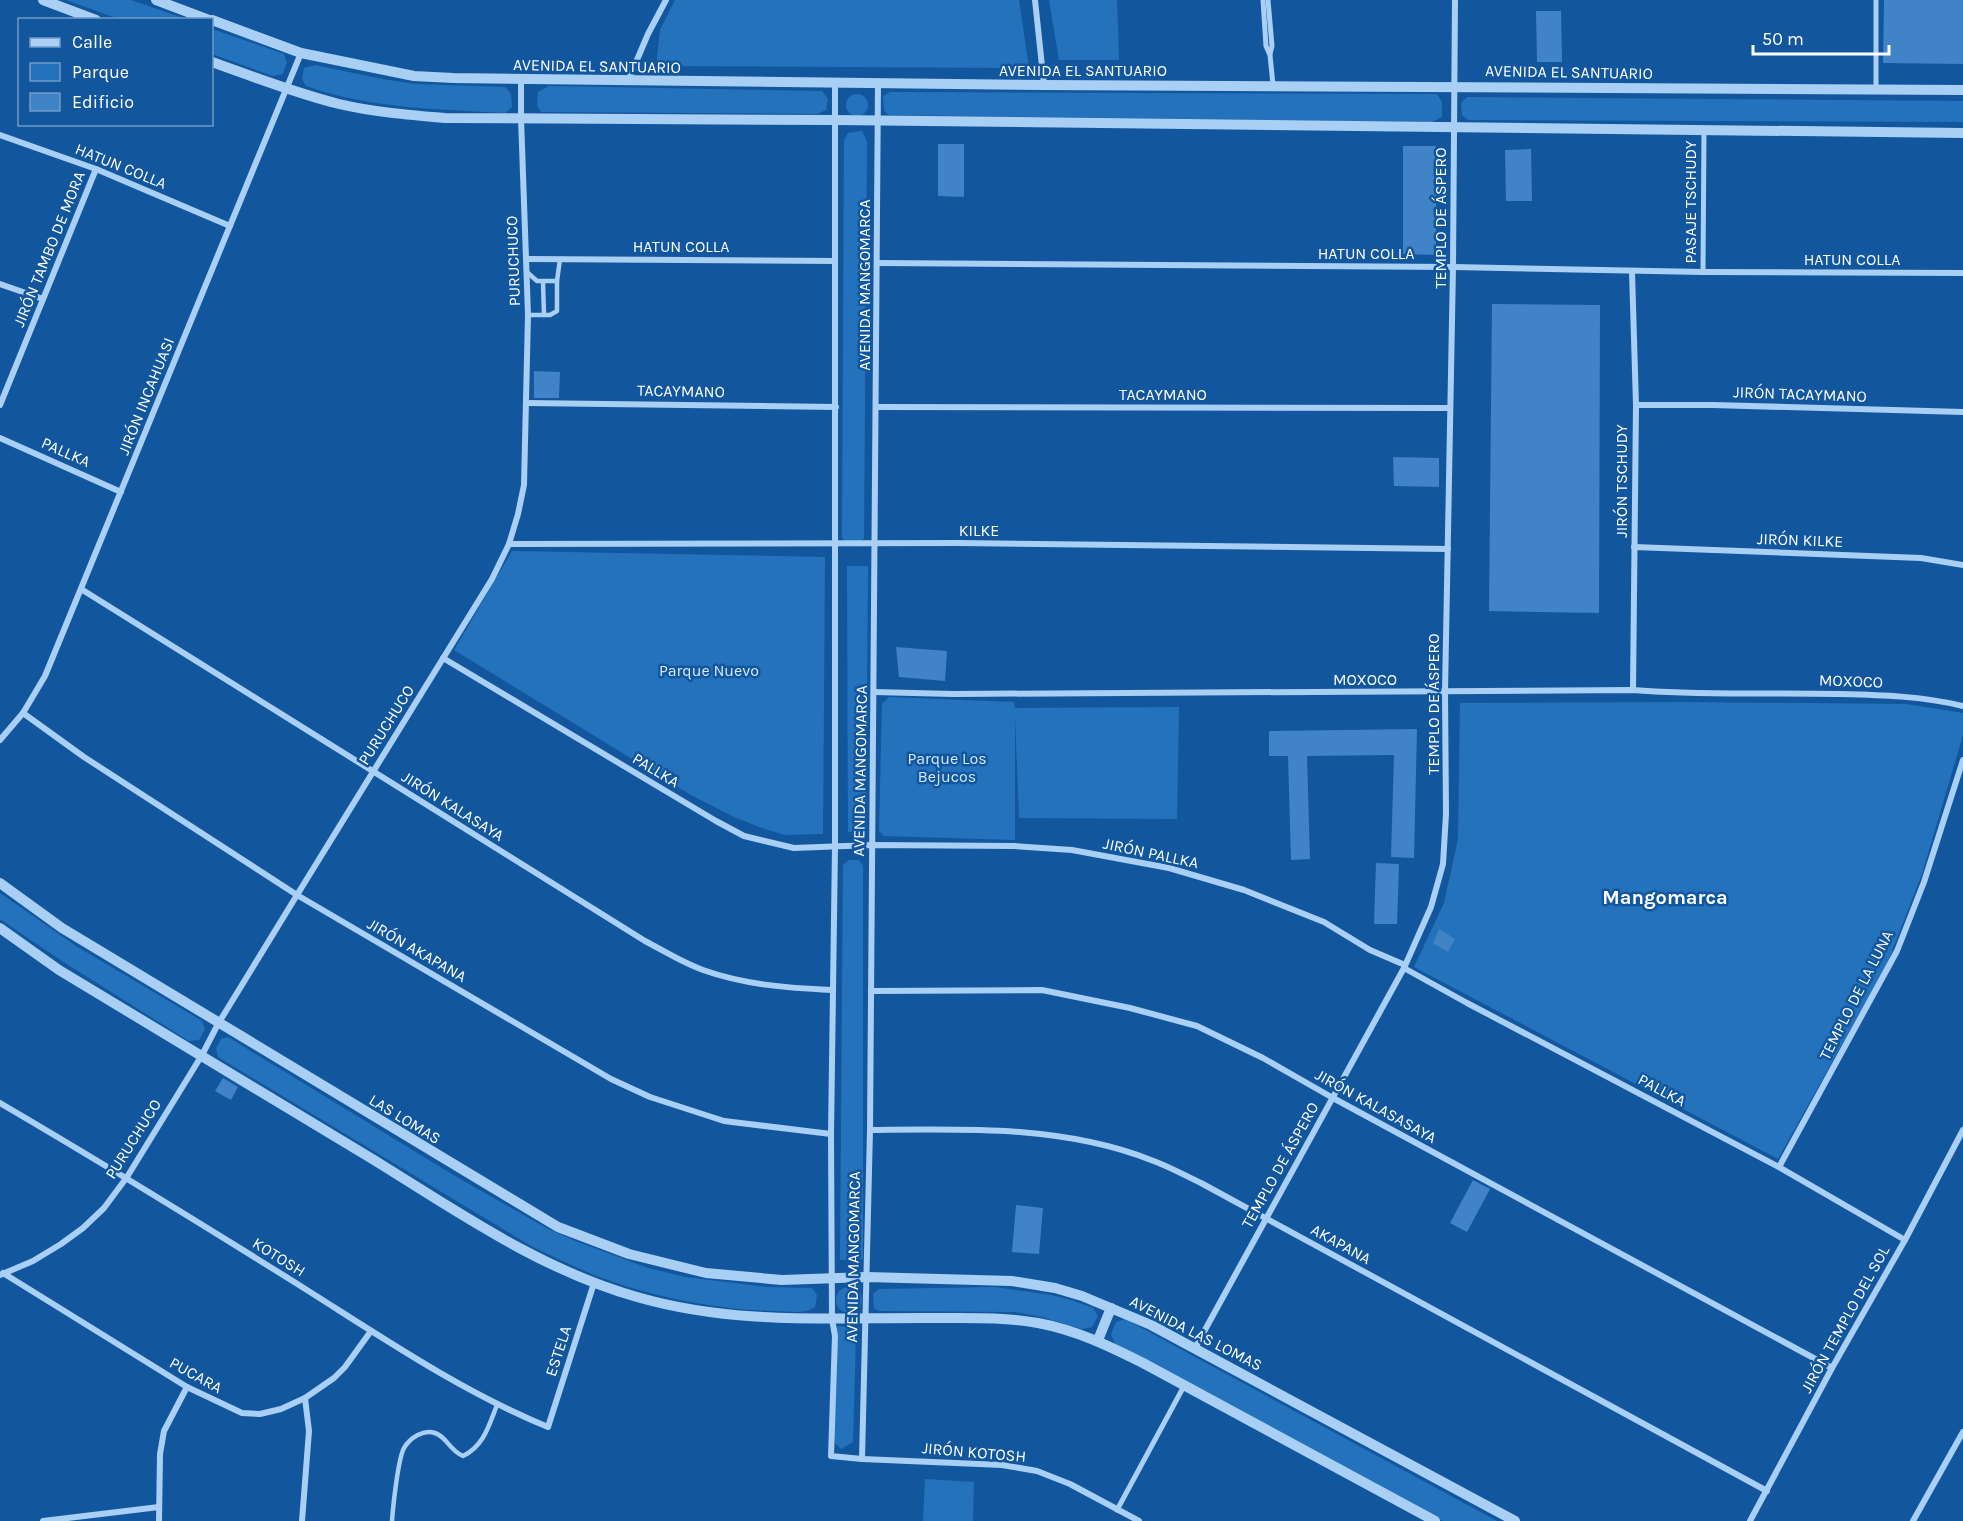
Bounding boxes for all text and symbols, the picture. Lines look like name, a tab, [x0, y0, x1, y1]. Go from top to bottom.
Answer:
legend	[18, 18, 213, 126]
scale bar	[1753, 18, 1890, 56]
text: 50 m	[1762, 28, 1804, 50]
text: Calle	[72, 31, 112, 53]
street label: AVENIDA EL SANTUARIO	[513, 55, 681, 77]
text: Parque	[72, 61, 129, 83]
street label: AVENIDA EL SANTUARIO	[999, 61, 1167, 80]
street label: AVENIDA EL SANTUARIO	[1485, 61, 1653, 83]
text: Edificio	[72, 91, 134, 113]
street label: HATUN COLLA	[73, 139, 169, 193]
street label: PASAJE TSCHUDY	[1681, 140, 1700, 264]
street label: TEMPLO DE ÁSPERO	[1431, 147, 1450, 289]
street label: JIRÓN TAMBO DE MORA	[9, 168, 89, 330]
street label: AVENIDA MANGOMARCA	[855, 199, 874, 371]
street label: PURUCHUCO	[502, 215, 524, 307]
street label: HATUN COLLA	[633, 237, 729, 256]
street label: HATUN COLLA	[1318, 244, 1414, 263]
street label: HATUN COLLA	[1804, 250, 1900, 269]
street label: JIRÓN INCAHUASI	[114, 335, 178, 457]
street label: TACAYMANO	[637, 381, 725, 401]
street label: JIRÓN TACAYMANO	[1733, 382, 1867, 406]
street label: TACAYMANO	[1119, 385, 1207, 404]
street label: JIRÓN TSCHUDY	[1612, 424, 1631, 538]
street label: PALLKA	[39, 433, 93, 471]
street label: KILKE	[959, 521, 999, 540]
street label: JIRÓN KILKE	[1757, 529, 1843, 551]
street label: TEMPLO DE ÁSPERO	[1424, 633, 1443, 775]
park label: Parque Nuevo	[659, 661, 759, 680]
street label: MOXOCO	[1333, 670, 1397, 689]
street label: MOXOCO	[1819, 670, 1883, 692]
street label: PURUCHUCO	[354, 682, 418, 768]
street label: AVENIDA MANGOMARCA	[849, 685, 871, 857]
street label: PALLKA	[629, 749, 683, 791]
park label: Parque Los Bejucos	[907, 749, 987, 786]
street label: JIRÓN KALASAYA	[398, 767, 508, 845]
street label: JIRÓN PALLKA	[1102, 834, 1200, 872]
district label: Mangomarca	[1602, 886, 1728, 909]
street label: JIRÓN AKAPANA	[364, 914, 470, 986]
street label: TEMPLO DE LA LUNA	[1815, 927, 1897, 1063]
street label: JIRÓN KALASASAYA	[1312, 1065, 1440, 1147]
street label: PALLKA	[1635, 1070, 1689, 1110]
street label: LAS LOMAS	[366, 1090, 444, 1148]
street label: PURUCHUCO	[101, 1096, 165, 1182]
street label: TEMPLO DE ÁSPERO	[1237, 1099, 1323, 1231]
street label: AVENIDA MANGOMARCA	[842, 1171, 864, 1343]
street label: AKAPANA	[1308, 1220, 1374, 1268]
street label: KOTOSH	[249, 1233, 309, 1281]
street label: JIRÓN TEMPLO DEL SOL	[1797, 1242, 1894, 1396]
street label: AVENIDA LAS LOMAS	[1127, 1291, 1265, 1375]
street label: ESTELA	[541, 1323, 575, 1379]
street label: PUCARA	[166, 1353, 226, 1397]
street label: JIRÓN KOTOSH	[921, 1438, 1027, 1466]

